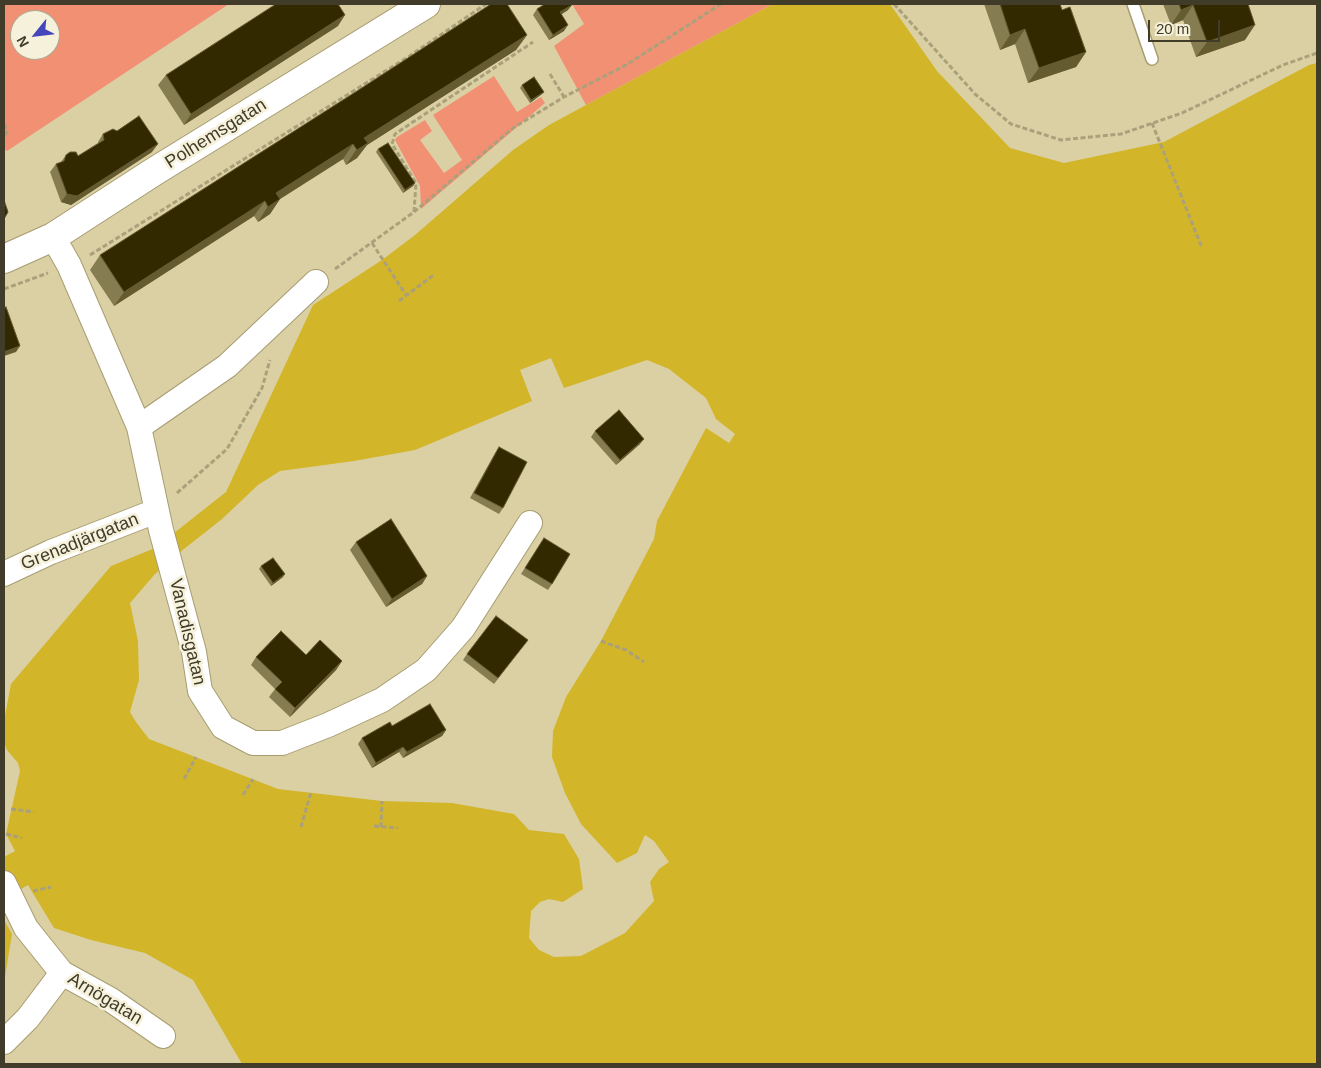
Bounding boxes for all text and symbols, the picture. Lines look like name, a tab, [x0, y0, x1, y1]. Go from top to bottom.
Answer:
north arrow	[10, 10, 60, 60]
scale bar	[1151, 10, 1224, 42]
text: 20 m	[1156, 20, 1189, 37]
text: N	[13, 33, 32, 50]
street label: Polhemsgatan	[161, 94, 271, 174]
street label: Grenadjärgatan	[18, 509, 142, 575]
street label: Vanadisgatan	[164, 577, 210, 687]
street label: Arnögatan	[64, 968, 146, 1030]

